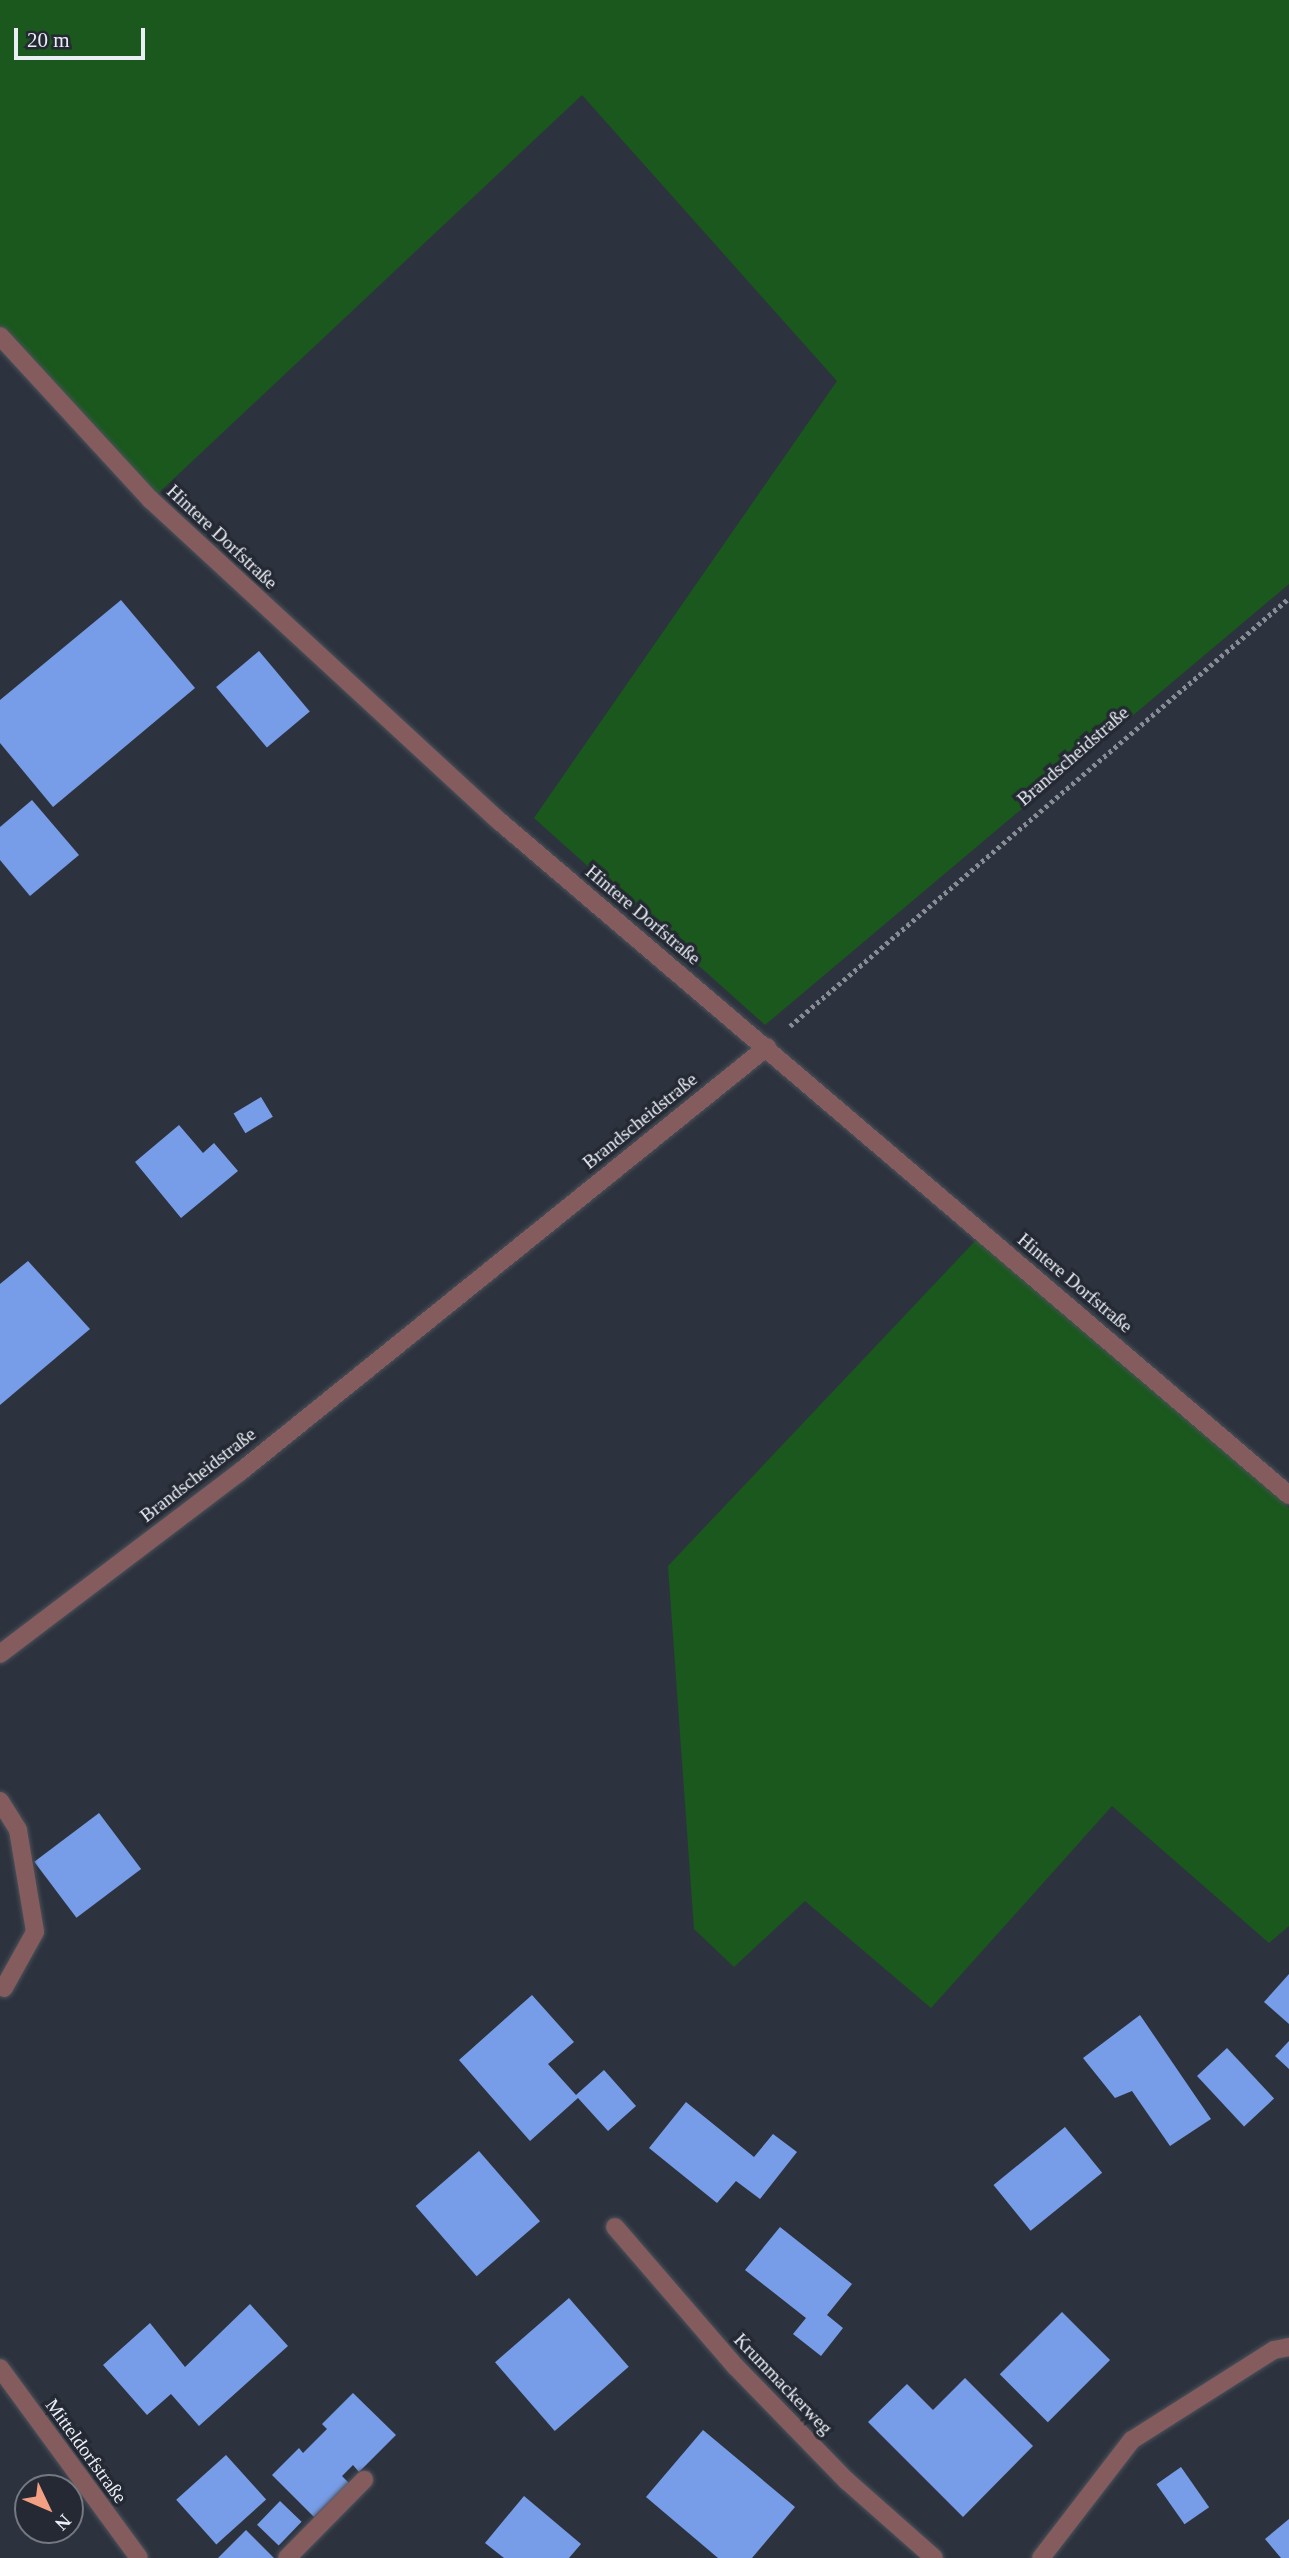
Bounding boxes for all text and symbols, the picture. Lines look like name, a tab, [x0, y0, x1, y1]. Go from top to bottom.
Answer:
scale bar	[18, 14, 149, 58]
text: 20 m	[27, 28, 70, 52]
street label: Hintere Dorfstraße	[162, 480, 282, 594]
street label: Brandscheidstraße	[1013, 701, 1133, 811]
street label: Hintere Dorfstraße	[581, 860, 705, 970]
street label: Brandscheidstraße	[578, 1068, 702, 1174]
street label: Hintere Dorfstraße	[1013, 1228, 1137, 1338]
street label: Brandscheidstraße	[136, 1423, 260, 1527]
street label: Krummackerweg	[729, 2329, 837, 2439]
street label: Mitteldorfstraße	[40, 2394, 132, 2508]
north arrow	[14, 2474, 84, 2544]
text: N	[51, 2510, 75, 2535]

